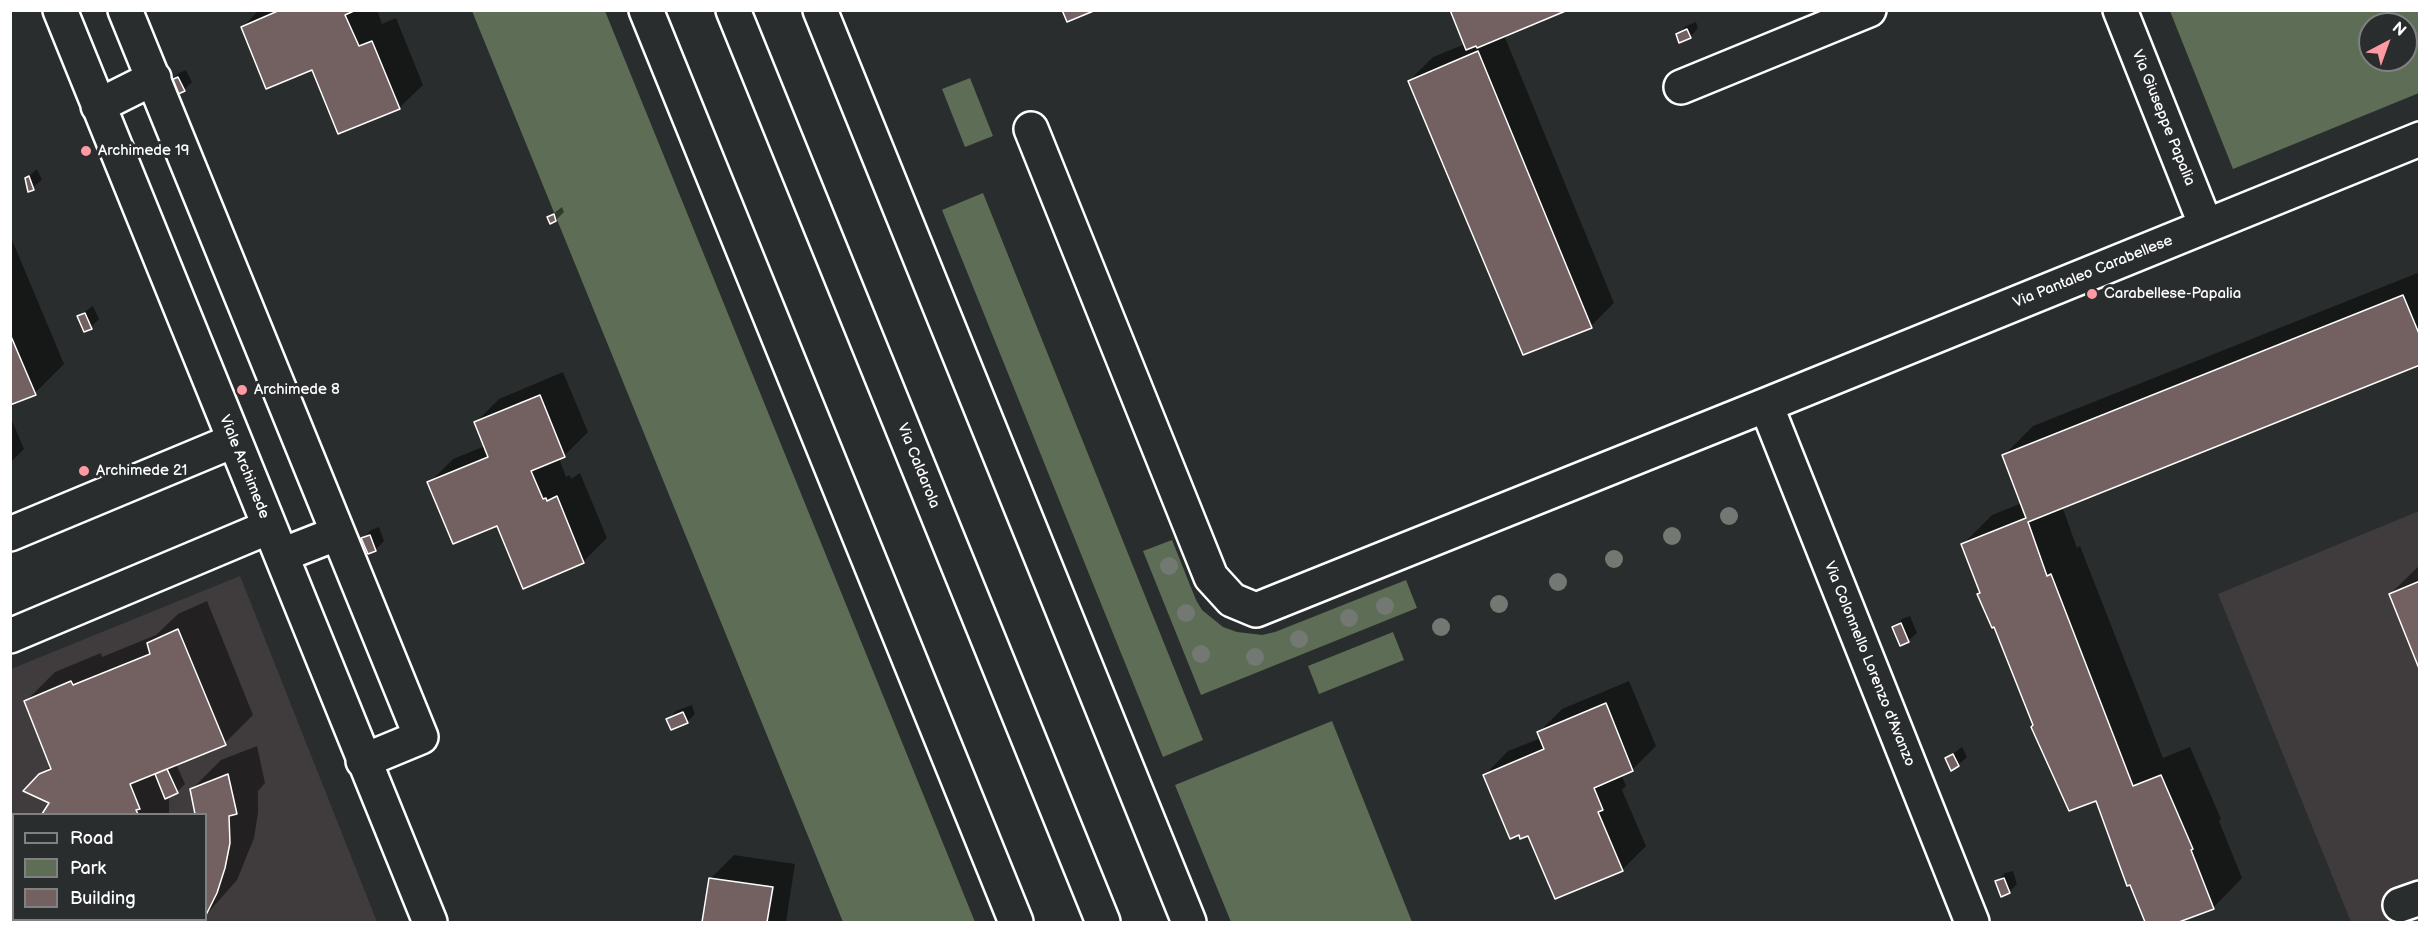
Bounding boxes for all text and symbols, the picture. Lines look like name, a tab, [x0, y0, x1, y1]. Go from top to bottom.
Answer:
north arrow	[2358, 12, 2418, 72]
text: N	[2388, 18, 2410, 41]
street label: Via Giuseppe Papalia	[2128, 47, 2198, 189]
place label: Archimede 19	[98, 142, 189, 160]
marker: Archimede 19	[79, 144, 93, 158]
street label: Via Pantaleo Carabellese	[2011, 232, 2175, 312]
place label: Carabellese-Papalia	[2104, 285, 2241, 303]
marker: Carabellese-Papalia	[2085, 287, 2099, 301]
place label: Archimede 8	[254, 381, 340, 399]
marker: Archimede 8	[235, 383, 249, 397]
street label: Viale Archimede	[215, 412, 273, 522]
street label: Via Caldarola	[893, 421, 943, 511]
place label: Archimede 21	[96, 462, 187, 480]
marker: Archimede 21	[77, 464, 91, 478]
street label: Via Colonnello Lorenzo d'Avanzo	[1820, 559, 1918, 769]
legend	[12, 813, 207, 921]
text: Road	[70, 828, 114, 849]
text: Park	[70, 858, 106, 879]
text: Building	[70, 888, 136, 909]

